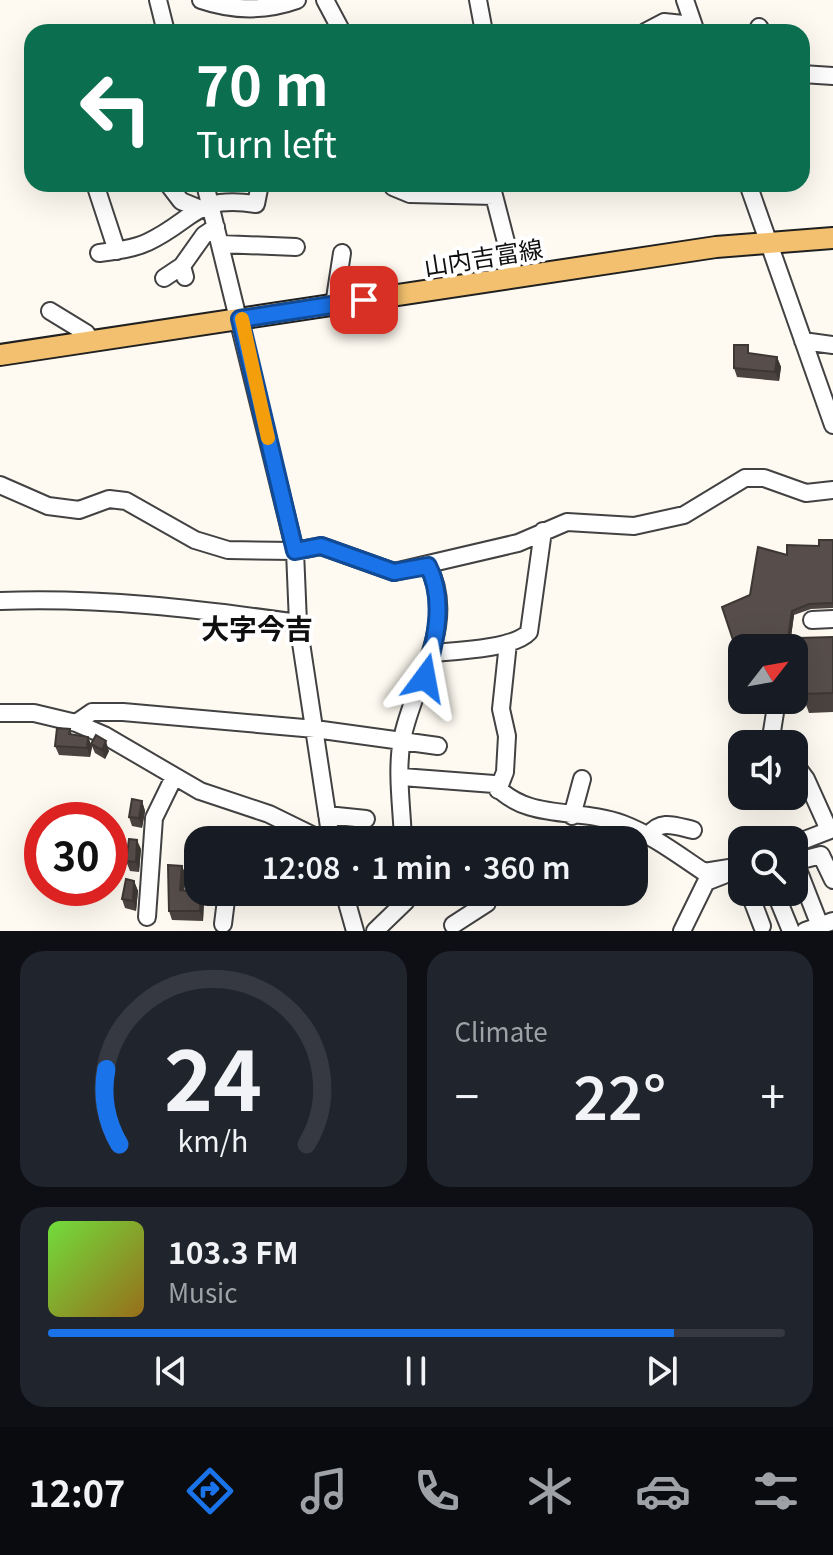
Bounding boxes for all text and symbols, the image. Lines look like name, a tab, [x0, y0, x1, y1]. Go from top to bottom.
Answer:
text: 70 m	[196, 41, 329, 122]
icon: left	[64, 56, 168, 160]
text: Turn left	[196, 116, 337, 168]
street label: 山内吉富線	[421, 229, 545, 283]
pin	[330, 266, 398, 334]
icon: arrive	[342, 278, 386, 322]
district label: 大字今吉	[201, 607, 313, 647]
north arrow	[728, 634, 808, 714]
map controls	[728, 634, 808, 906]
position arrow	[383, 636, 467, 720]
button: sound	[728, 730, 808, 810]
speed limit sign: 30	[24, 802, 128, 906]
button: search	[728, 826, 808, 906]
text: 12:08 · 1 min · 360 m	[261, 844, 571, 888]
text: Climate	[455, 1012, 548, 1049]
text: 24	[164, 1014, 262, 1135]
text: 22°	[573, 1050, 666, 1137]
text: −	[455, 1062, 479, 1126]
text: +	[761, 1062, 785, 1126]
text: km/h	[178, 1119, 249, 1160]
text: 103.3 FM	[168, 1229, 299, 1273]
text: Music	[168, 1273, 237, 1310]
icon: previous	[149, 1349, 193, 1393]
icon: pause	[394, 1349, 438, 1393]
icon: next	[640, 1349, 684, 1393]
icon: directions	[182, 1463, 238, 1519]
icon: music	[296, 1463, 352, 1519]
icon: phone	[409, 1463, 465, 1519]
icon: climate	[522, 1463, 578, 1519]
icon: car	[635, 1463, 691, 1519]
icon: filters	[748, 1463, 804, 1519]
text: 12:07	[29, 1465, 125, 1517]

